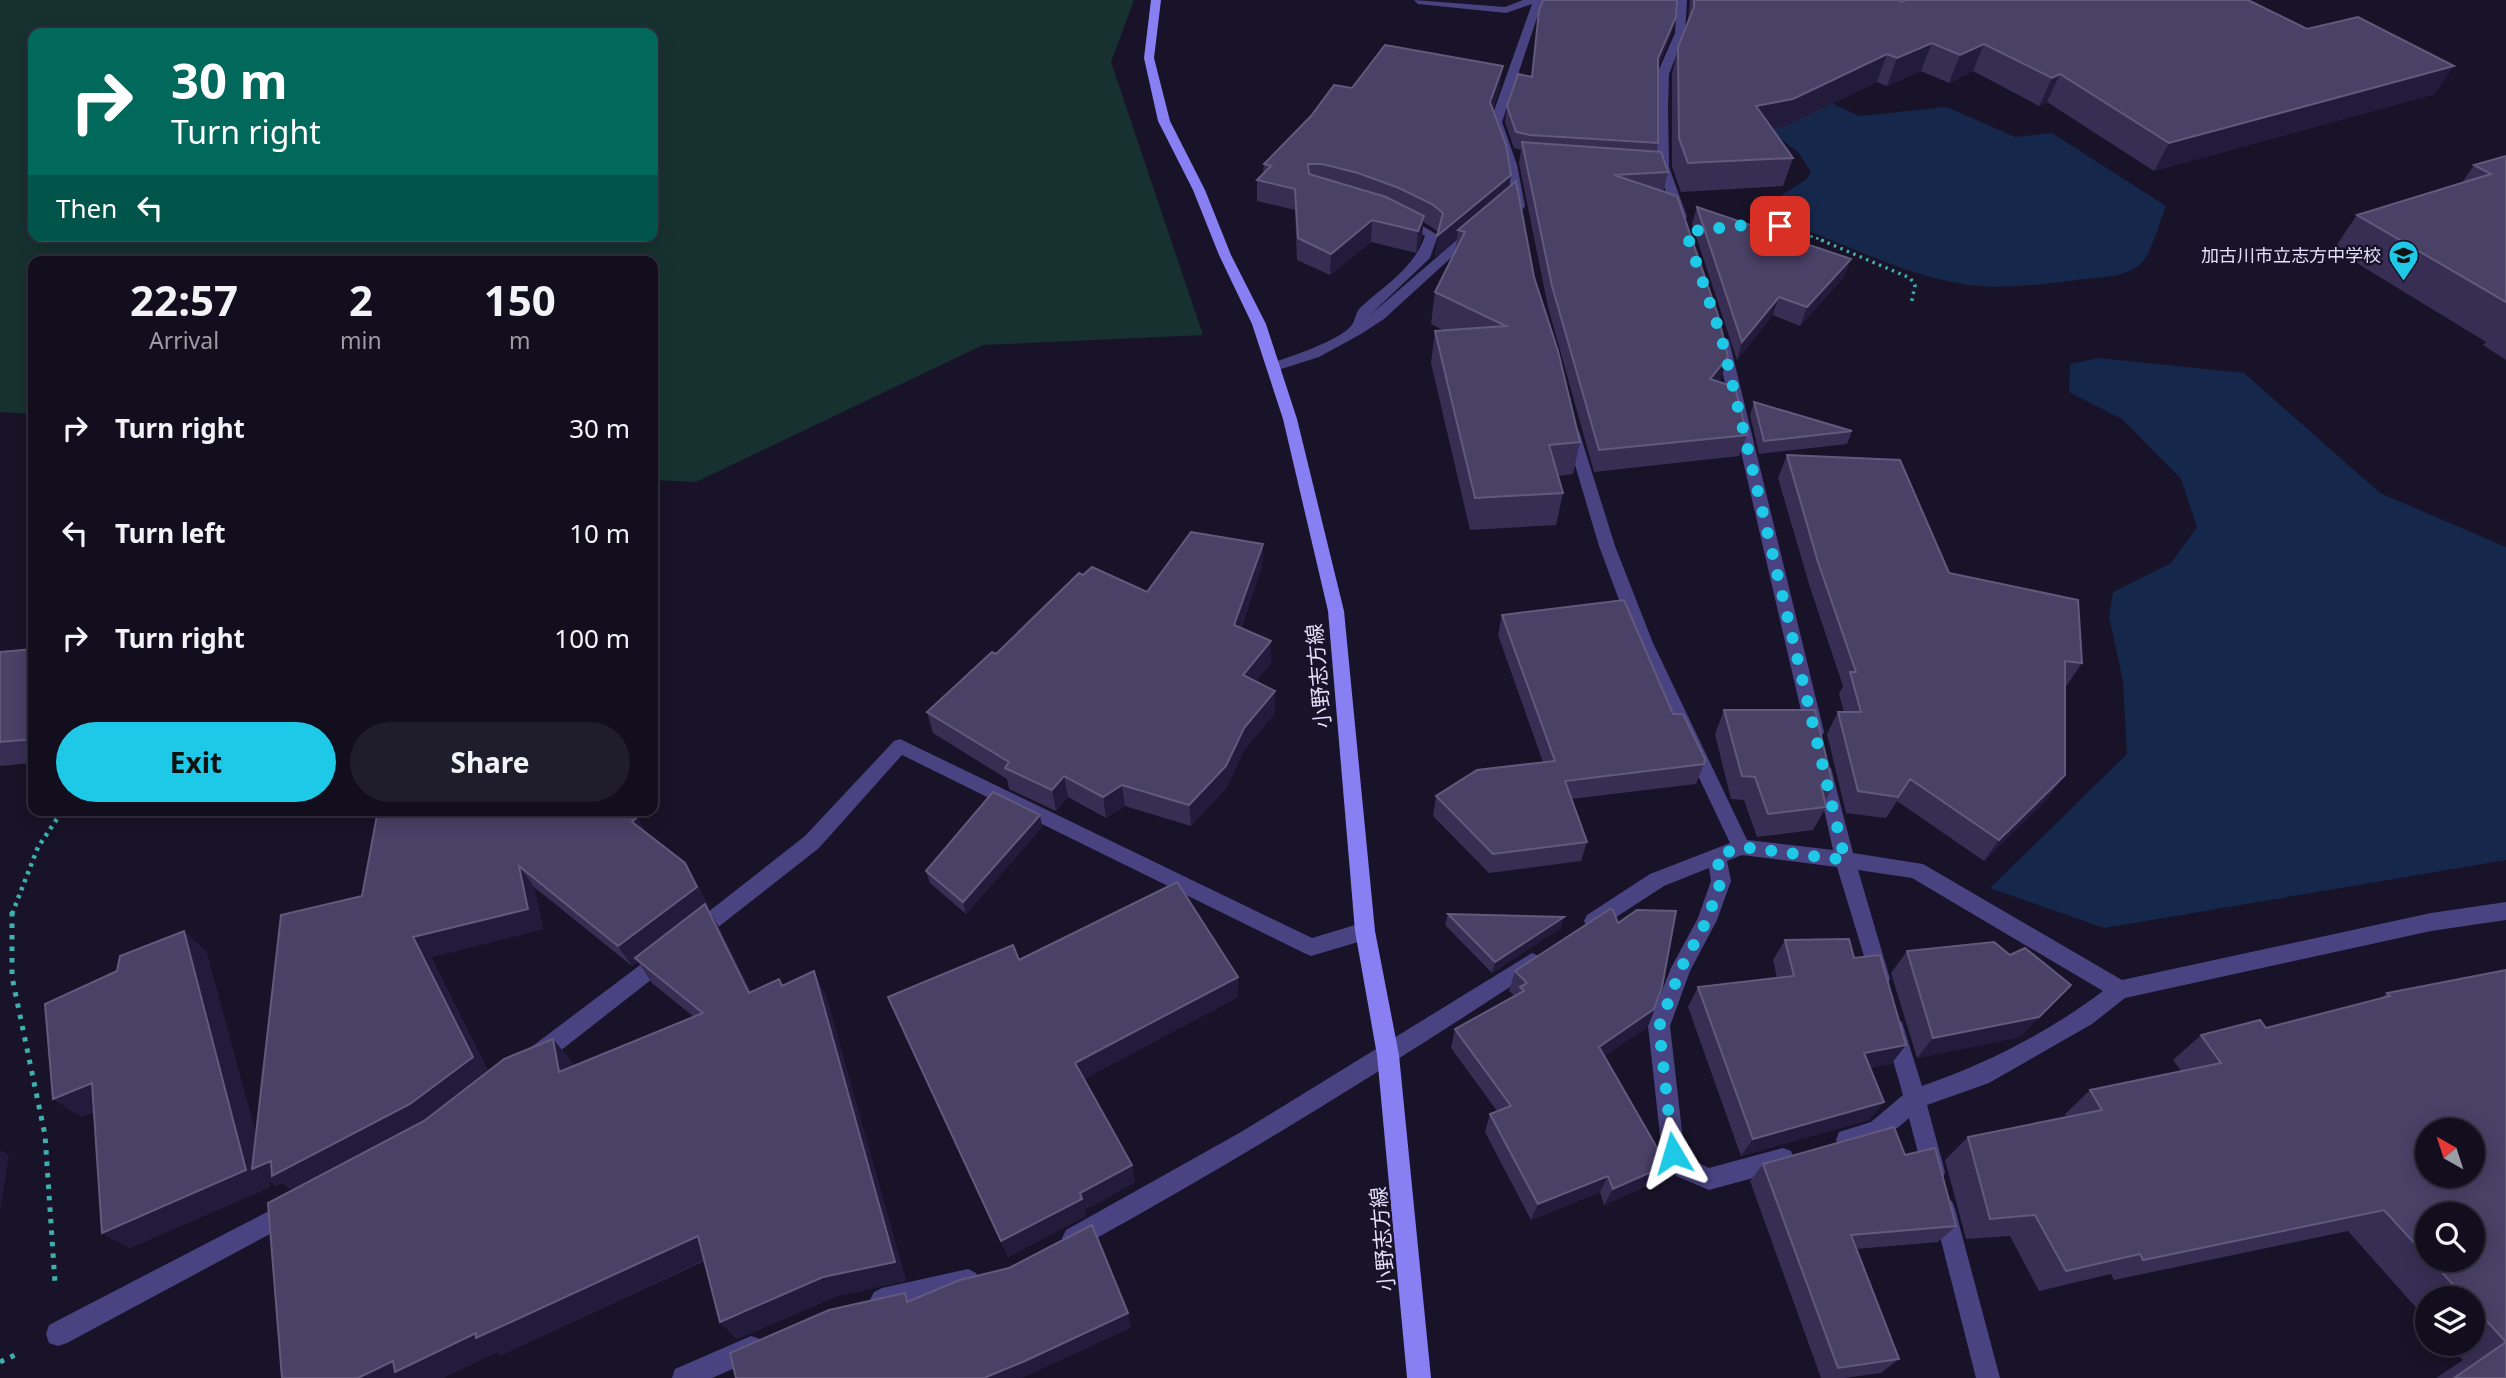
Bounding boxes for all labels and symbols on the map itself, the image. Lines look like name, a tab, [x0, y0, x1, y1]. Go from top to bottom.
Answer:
pin	[1750, 196, 1810, 256]
school or university icon: 加古川市立志方中学校	[2387, 239, 2421, 283]
place label: 加古川市立志方中学校	[2201, 243, 2381, 267]
street label: 小野志方線	[1299, 623, 1337, 730]
position arrow	[1636, 1116, 1710, 1190]
north arrow	[2415, 1118, 2485, 1188]
street label: 小野志方線	[1363, 1186, 1401, 1293]

